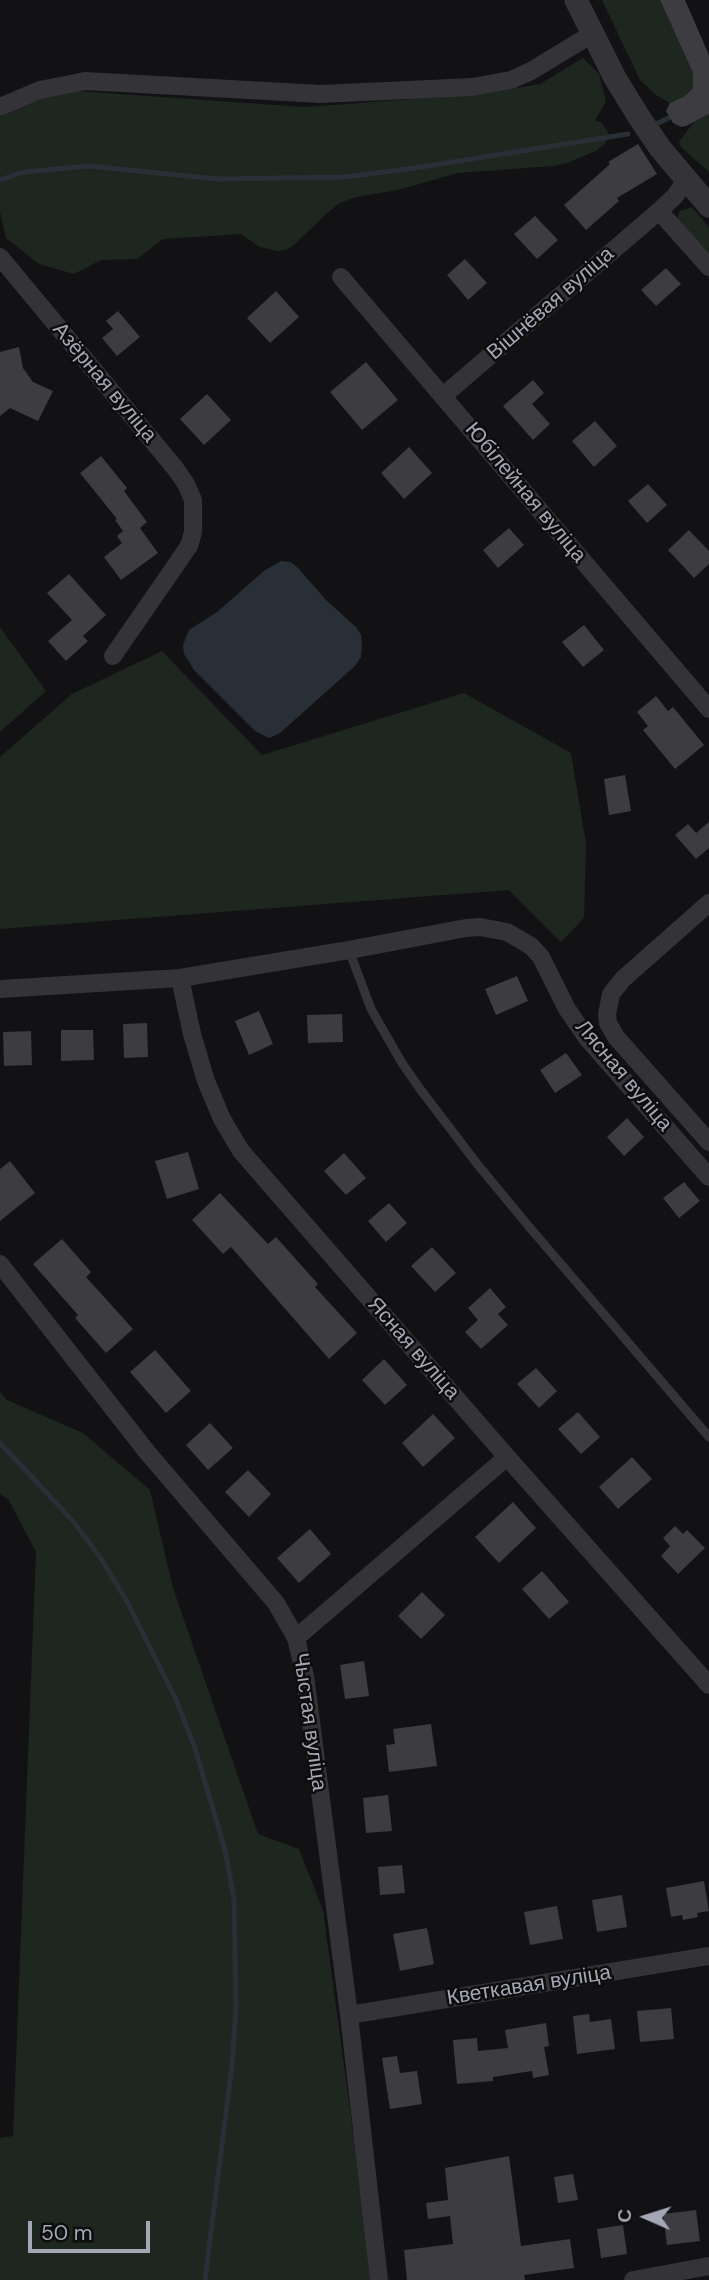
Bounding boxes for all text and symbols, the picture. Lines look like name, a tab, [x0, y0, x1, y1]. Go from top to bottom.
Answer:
street label: Вішнёвая вуліца	[482, 242, 620, 366]
street label: Азёрная вуліца	[47, 318, 161, 448]
street label: Юбілейная вуліца	[459, 418, 591, 568]
street label: Лясная вуліца	[569, 1015, 677, 1137]
street label: Ясная вуліца	[362, 1293, 464, 1405]
street label: Чыстая вуліца	[287, 1651, 331, 1793]
street label: Кветкавая вуліца	[445, 1961, 613, 2011]
north arrow	[611, 2182, 681, 2252]
scale bar	[32, 2206, 154, 2250]
text: С	[612, 2208, 637, 2223]
text: 50 m	[41, 2219, 92, 2247]

